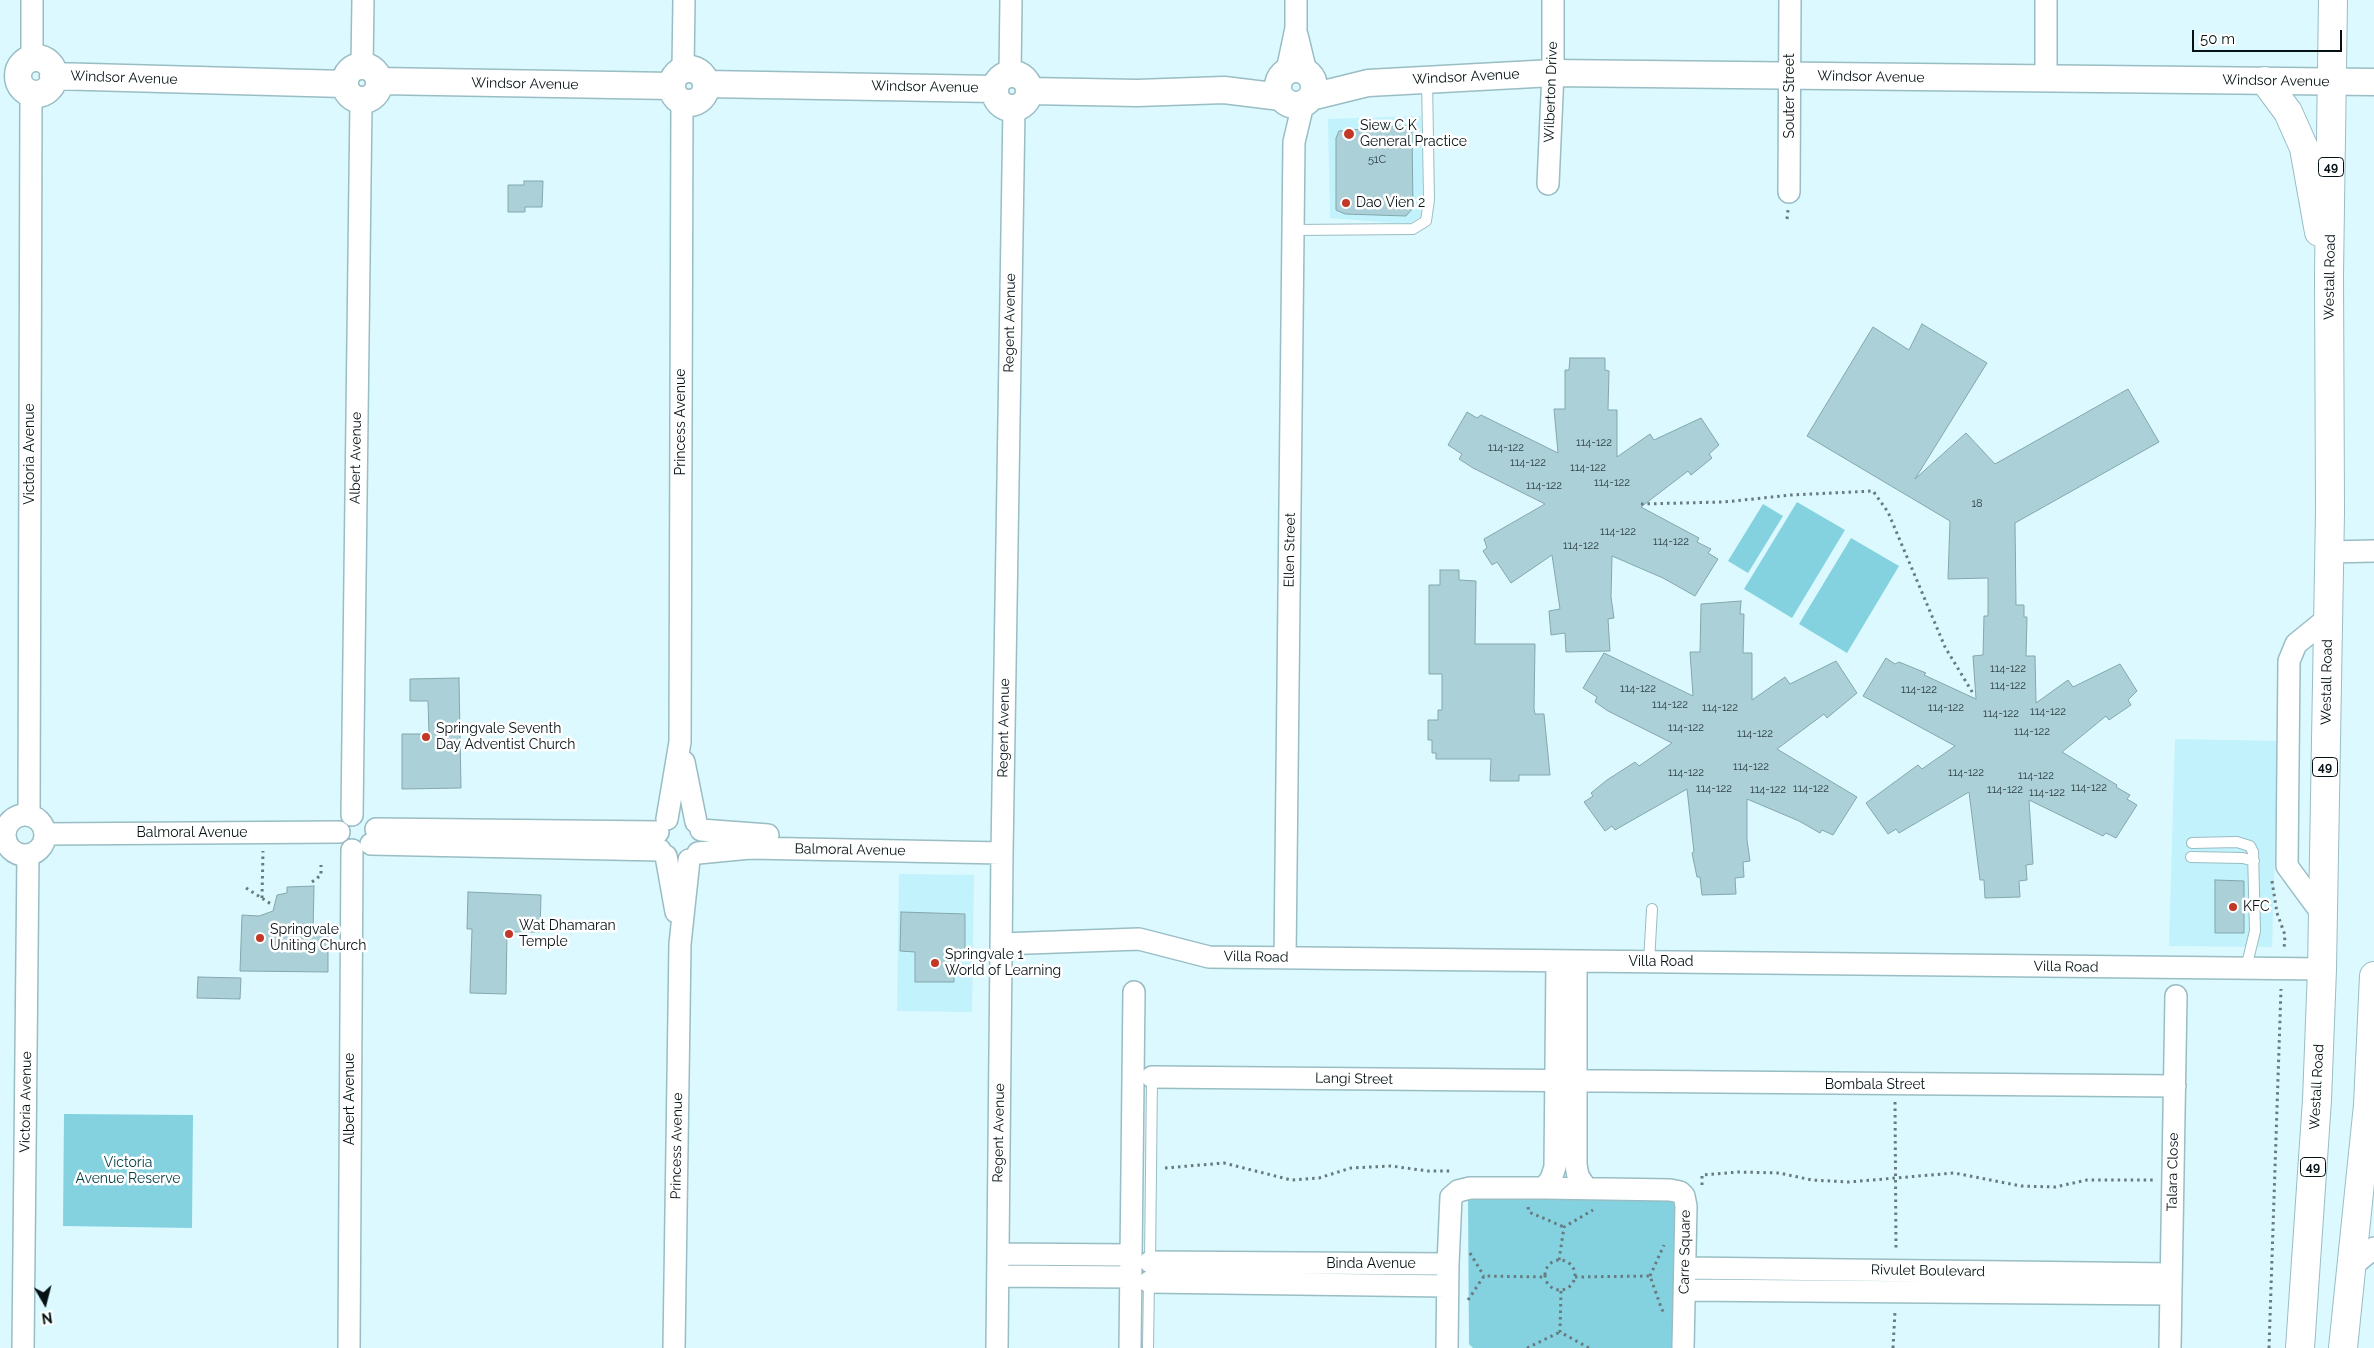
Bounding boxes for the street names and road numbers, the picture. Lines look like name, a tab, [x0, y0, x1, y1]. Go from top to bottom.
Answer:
street label: Wilberton Drive	[1541, 41, 1561, 143]
street label: Souter Street	[1782, 53, 1798, 139]
street label: Windsor Avenue	[1412, 66, 1520, 88]
street label: Windsor Avenue	[70, 68, 178, 88]
street label: Windsor Avenue	[1817, 68, 1925, 86]
street label: Windsor Avenue	[2222, 72, 2330, 90]
street label: Windsor Avenue	[471, 75, 579, 93]
street label: Windsor Avenue	[871, 78, 979, 96]
road number: 49	[2318, 158, 2344, 176]
street label: Westall Road	[2321, 234, 2339, 320]
street label: Regent Avenue	[1001, 273, 1019, 373]
street label: Princess Avenue	[673, 369, 689, 475]
street label: Victoria Avenue	[22, 403, 38, 505]
street label: Albert Avenue	[347, 412, 365, 504]
street label: Ellen Street	[1281, 512, 1299, 588]
street label: Westall Road	[2318, 639, 2336, 725]
street label: Regent Avenue	[995, 678, 1013, 778]
road number: 49	[2312, 758, 2338, 776]
street label: Balmoral Avenue	[137, 825, 247, 841]
street label: Balmoral Avenue	[794, 841, 906, 859]
street label: Villa Road	[1223, 948, 1289, 966]
street label: Villa Road	[1629, 954, 1693, 970]
street label: Villa Road	[2033, 958, 2099, 976]
street label: Westall Road	[2306, 1044, 2328, 1130]
street label: Victoria Avenue	[17, 1051, 35, 1153]
street label: Albert Avenue	[342, 1053, 358, 1145]
street label: Langi Street	[1315, 1070, 1393, 1088]
street label: Bombala Street	[1825, 1077, 1925, 1093]
street label: Regent Avenue	[990, 1083, 1008, 1183]
street label: Princess Avenue	[668, 1092, 686, 1200]
street label: Talara Close	[2164, 1132, 2182, 1212]
road number: 49	[2300, 1158, 2326, 1176]
street label: Carre Square	[1676, 1210, 1694, 1294]
street label: Binda Avenue	[1326, 1256, 1416, 1272]
street label: Rivulet Boulevard	[1871, 1262, 1985, 1280]

